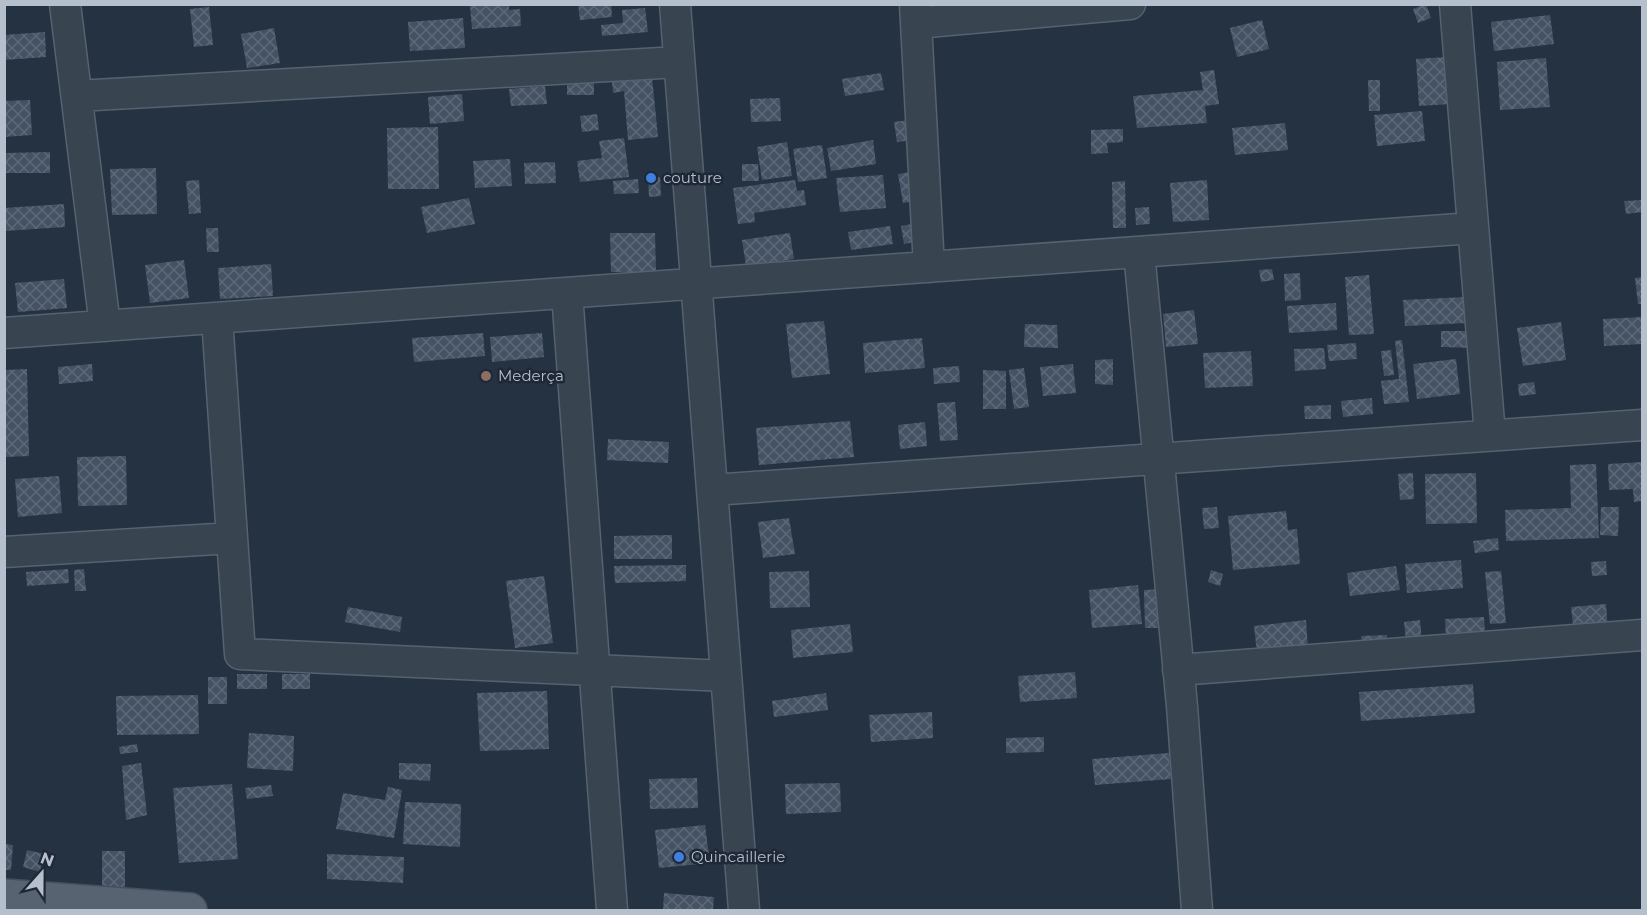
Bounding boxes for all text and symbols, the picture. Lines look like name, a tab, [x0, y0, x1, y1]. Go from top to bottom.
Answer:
place label: couture	[663, 168, 722, 187]
marker: couture	[644, 171, 658, 185]
place label: Mederça	[498, 366, 564, 385]
marker: Mederça	[479, 369, 493, 383]
north arrow	[12, 843, 72, 903]
place label: Quincaillerie	[691, 847, 785, 866]
text: N	[38, 848, 57, 871]
marker: Quincaillerie	[672, 850, 686, 864]

